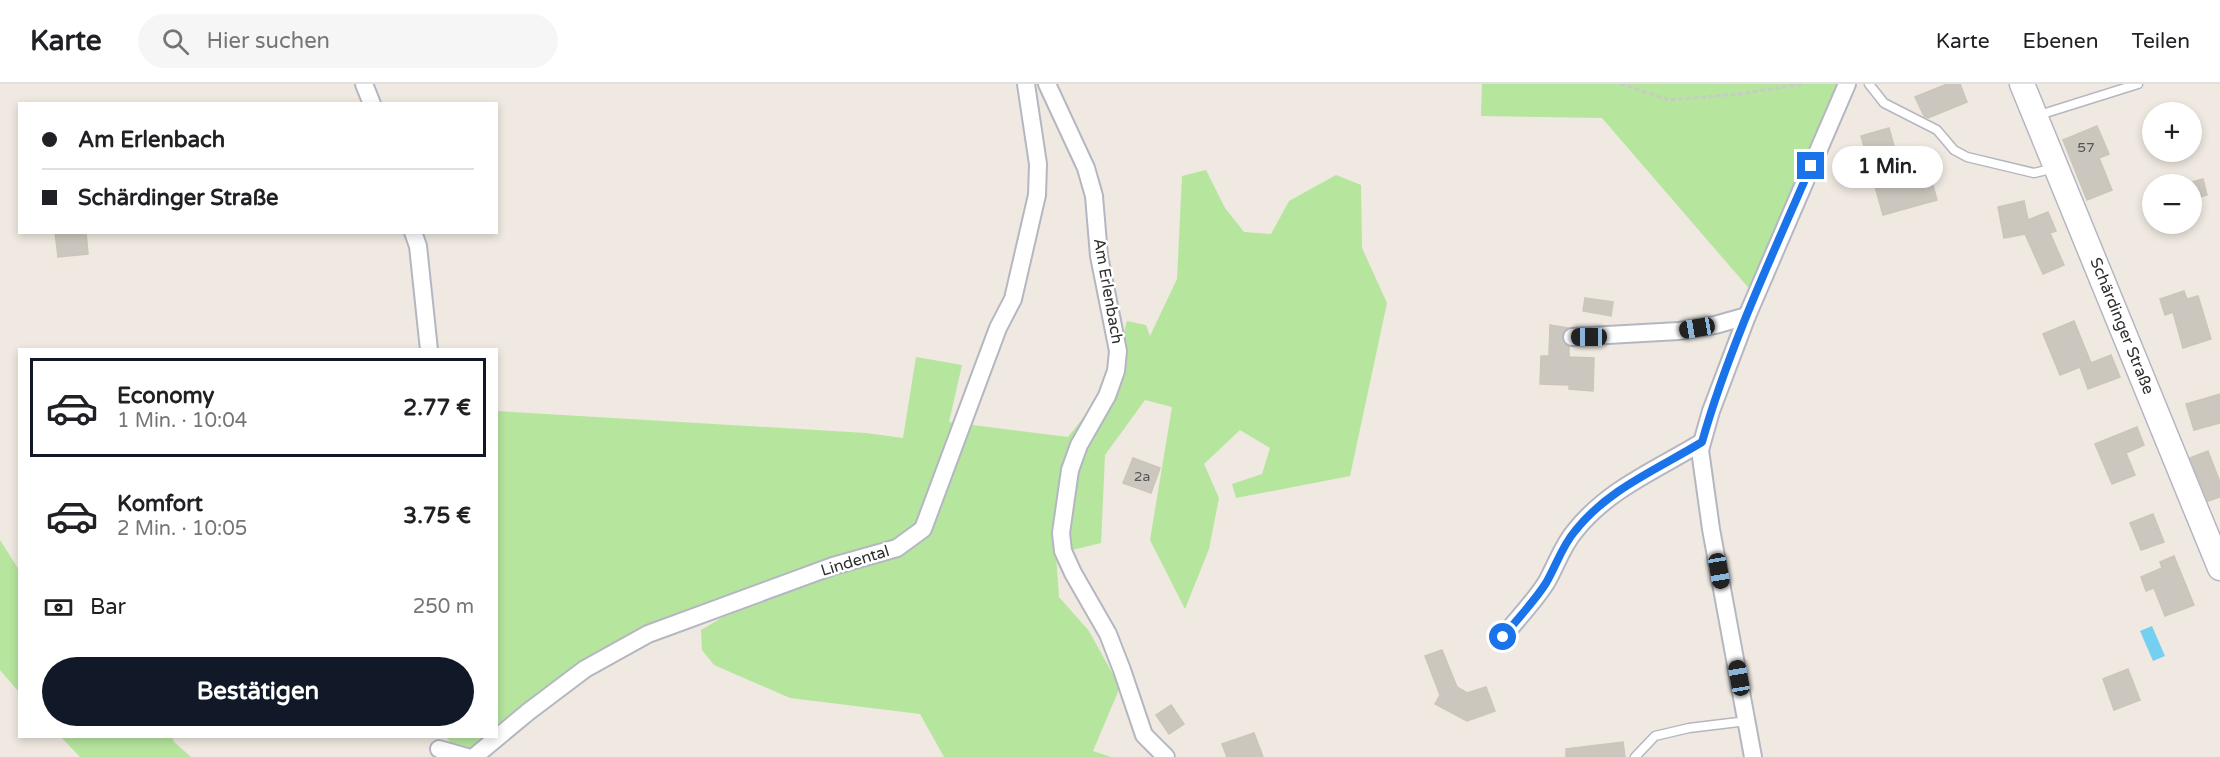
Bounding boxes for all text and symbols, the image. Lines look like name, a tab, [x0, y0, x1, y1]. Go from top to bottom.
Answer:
search box	[138, 14, 558, 68]
text: Karte	[30, 24, 102, 58]
icon: search	[159, 25, 192, 58]
text: Hier suchen	[207, 28, 330, 54]
text: Karte	[1936, 29, 1990, 54]
text: Ebenen	[2023, 29, 2099, 54]
text: Teilen	[2132, 29, 2190, 54]
map controls	[2142, 102, 2202, 234]
button: +	[2142, 102, 2202, 162]
text: Am Erlenbach	[78, 127, 225, 153]
house number: 57	[2077, 139, 2095, 156]
callout: 1 Min.	[1832, 145, 1943, 187]
route end	[1797, 152, 1824, 179]
text: 1 Min.	[1858, 155, 1917, 179]
button: −	[2142, 174, 2202, 234]
text: Schärdinger Straße	[78, 185, 278, 211]
street label: Am Erlenbach	[1089, 237, 1127, 345]
street label: Schärdinger Straße	[2085, 255, 2159, 397]
car	[1678, 316, 1716, 340]
car	[1571, 328, 1607, 346]
icon: car	[45, 381, 99, 435]
text: Economy	[117, 383, 214, 409]
text: 2.77 €	[403, 395, 471, 421]
text: 1 Min. · 10:04	[117, 409, 247, 433]
house number: 2a	[1134, 468, 1150, 485]
icon: car	[45, 489, 99, 543]
text: Komfort	[117, 491, 203, 517]
text: 3.75 €	[403, 503, 471, 529]
text: 2 Min. · 10:05	[117, 517, 247, 541]
street label: Lindental	[818, 541, 892, 581]
car	[1707, 552, 1731, 590]
icon: cash	[42, 591, 75, 624]
text: Bar	[90, 594, 126, 620]
text: 250 m	[413, 595, 474, 619]
route start	[1489, 623, 1516, 650]
button: Bestätigen	[42, 657, 474, 726]
car	[1727, 659, 1751, 697]

